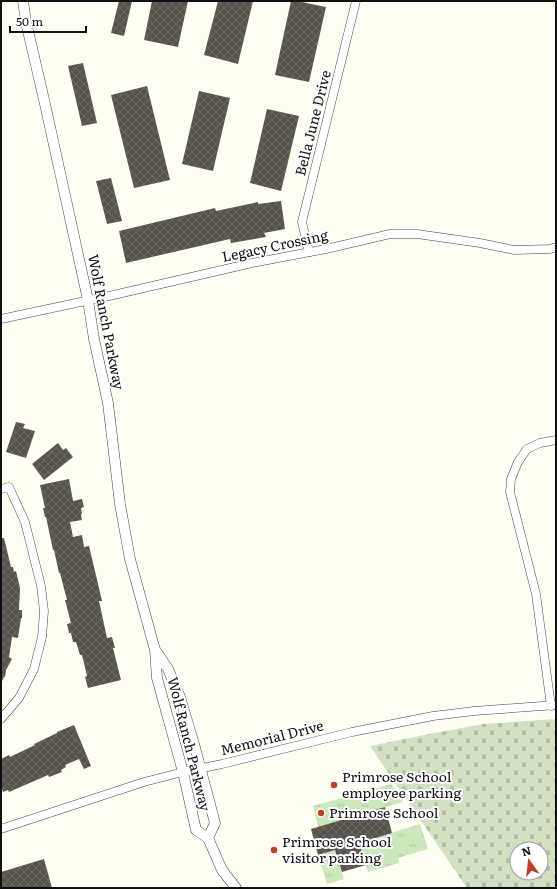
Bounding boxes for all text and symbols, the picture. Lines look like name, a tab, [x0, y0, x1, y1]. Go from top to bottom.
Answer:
scale bar	[10, 8, 86, 34]
text: 50 m	[16, 12, 43, 30]
street label: Bella June Drive	[289, 68, 335, 178]
street label: Legacy Crossing	[220, 224, 330, 266]
street label: Wolf Ranch Parkway	[84, 252, 130, 392]
street label: Wolf Ranch Parkway	[164, 675, 217, 814]
street label: Memorial Drive	[218, 715, 325, 759]
place label: Primrose School employee parking	[342, 766, 461, 802]
marker: Primrose School employee parking	[329, 780, 339, 790]
place label: Primrose School	[329, 802, 439, 822]
marker: Primrose School	[316, 808, 326, 818]
place label: Primrose School visitor parking	[282, 831, 392, 867]
north arrow	[509, 841, 549, 881]
text: N	[520, 841, 533, 859]
marker: Primrose School visitor parking	[269, 845, 279, 855]

